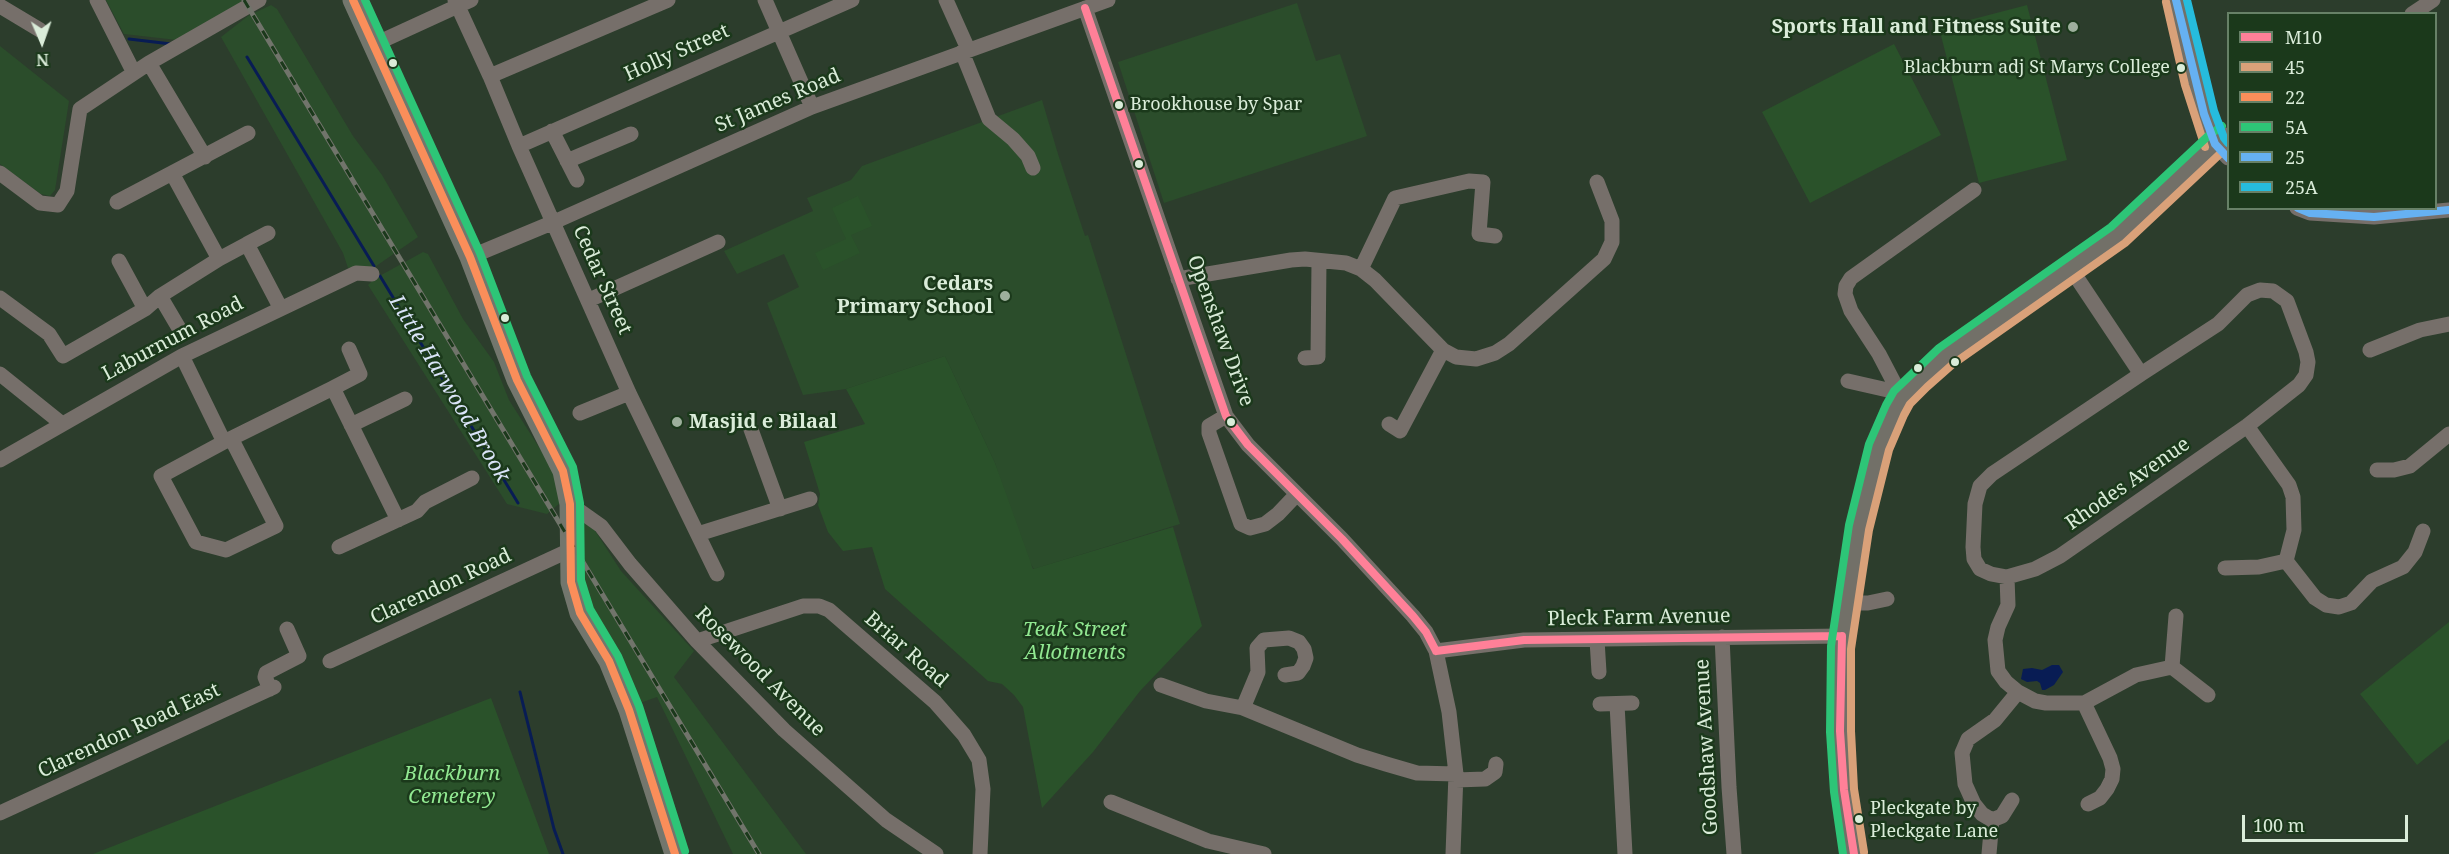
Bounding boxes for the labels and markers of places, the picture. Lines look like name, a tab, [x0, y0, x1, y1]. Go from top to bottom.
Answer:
place label: Sports Hall and Fitness Suite	[1771, 15, 2061, 39]
marker: Sports Hall and Fitness Suite	[2066, 20, 2080, 34]
unlabelled marker	[387, 57, 399, 69]
place label: Blackburn adj St Marys College	[1904, 57, 2170, 79]
marker: Blackburn adj St Marys College	[2175, 62, 2187, 74]
place label: Brookhouse by Spar	[1130, 94, 1302, 116]
marker: Brookhouse by Spar	[1113, 99, 1125, 111]
unlabelled marker	[1133, 158, 1145, 170]
place label: Cedars Primary School	[837, 272, 993, 319]
marker: Cedars Primary School	[998, 289, 1012, 303]
unlabelled marker	[499, 312, 511, 324]
unlabelled marker	[1949, 356, 1961, 368]
unlabelled marker	[1912, 362, 1924, 374]
place label: Masjid e Bilaal	[689, 410, 837, 434]
marker: Masjid e Bilaal	[670, 415, 684, 429]
unlabelled marker	[1225, 416, 1237, 428]
place label: Pleckgate by Pleckgate Lane	[1870, 798, 1998, 840]
marker: Pleckgate by Pleckgate Lane	[1853, 813, 1865, 825]

